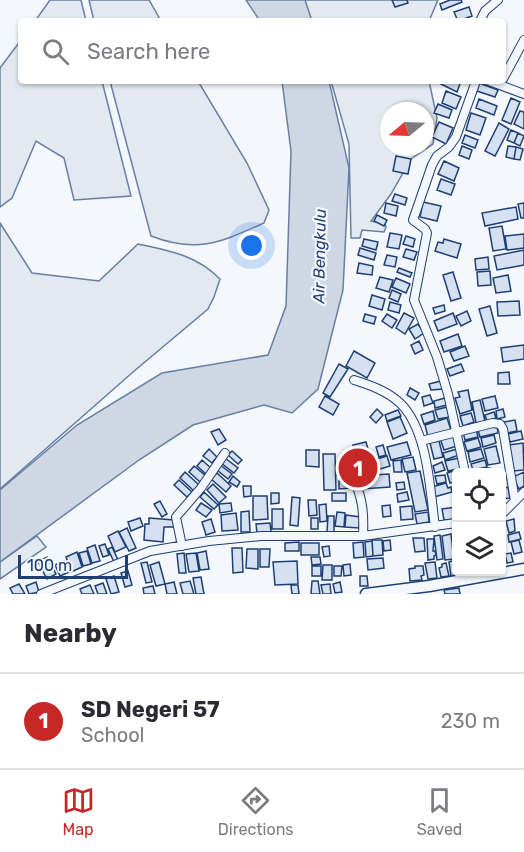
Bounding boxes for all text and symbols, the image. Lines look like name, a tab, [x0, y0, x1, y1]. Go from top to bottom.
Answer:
search box	[18, 18, 506, 84]
icon: search	[39, 35, 72, 68]
text: Search here	[87, 38, 210, 65]
north arrow	[380, 102, 434, 156]
water label: Air Bengkulu	[309, 208, 330, 305]
your location	[237, 231, 266, 260]
pin: 1	[338, 446, 378, 490]
map controls	[452, 468, 506, 576]
button: locate	[452, 468, 506, 522]
button: layers	[452, 522, 506, 576]
scale bar	[18, 552, 128, 580]
text: 100 m	[27, 556, 72, 575]
text: Nearby	[24, 618, 117, 649]
text: SD Negeri 57	[81, 696, 220, 723]
text: 1	[39, 709, 48, 733]
text: 230 m	[441, 709, 500, 733]
text: School	[81, 723, 144, 747]
tab: Map	[62, 784, 95, 839]
tab: Directions	[218, 784, 294, 839]
tab: Saved	[417, 784, 462, 839]

